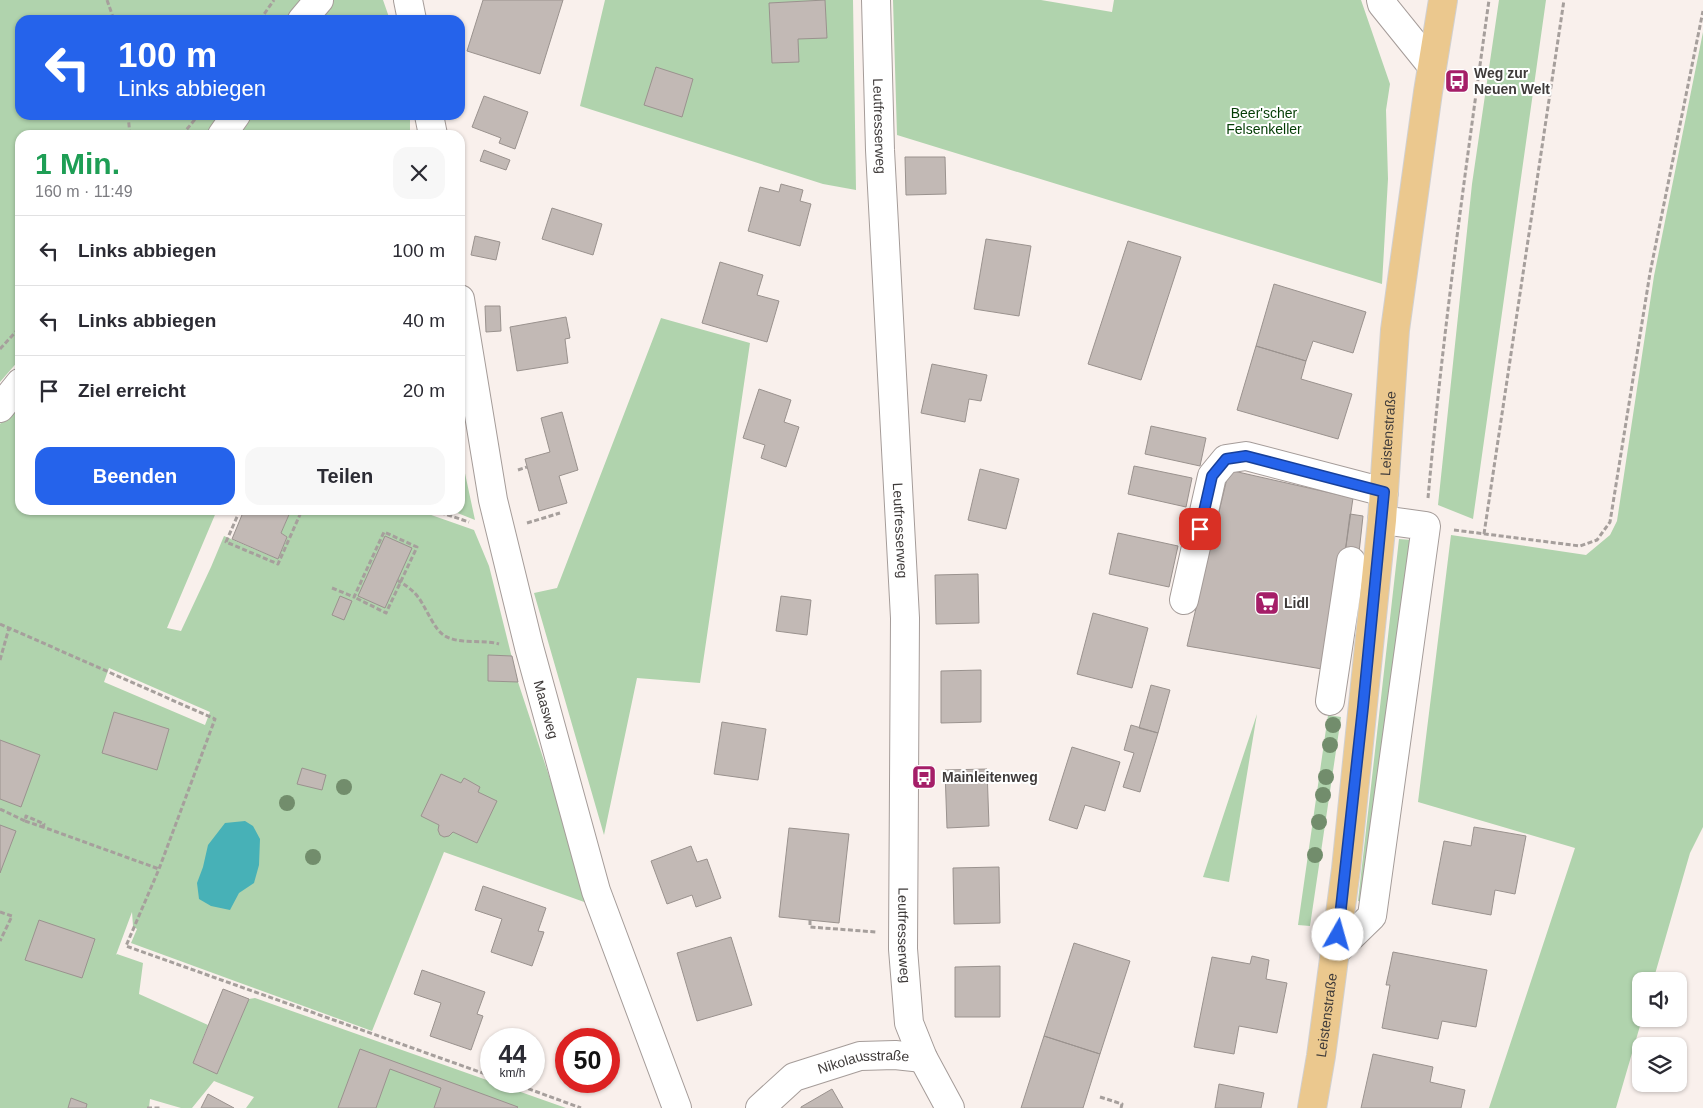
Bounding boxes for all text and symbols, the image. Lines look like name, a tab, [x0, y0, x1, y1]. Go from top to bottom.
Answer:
icon: left	[35, 35, 100, 100]
text: 100 m	[118, 35, 217, 74]
place label: Weg zur Neuen Welt	[1474, 65, 1550, 97]
bus stop icon: Weg zur Neuen Welt	[1444, 68, 1470, 94]
text: Links abbiegen	[118, 76, 266, 101]
street label: Leutfresserweg	[870, 78, 889, 174]
park label: Beer'scher Felsenkeller	[1226, 105, 1302, 137]
text: 1 Min.	[35, 147, 120, 180]
button: close	[393, 147, 445, 199]
text: 160 m · 11:49	[35, 183, 133, 200]
icon: left	[35, 237, 63, 265]
text: Links abbiegen	[78, 240, 216, 261]
text: 100 m	[392, 240, 445, 261]
icon: left	[35, 307, 63, 335]
text: Links abbiegen	[78, 310, 216, 331]
text: 40 m	[403, 310, 445, 331]
icon: arrive	[35, 377, 63, 405]
text: Ziel erreicht	[78, 380, 186, 401]
text: 20 m	[403, 380, 445, 401]
street label: Leistenstraße	[1377, 390, 1399, 476]
button: Beenden	[35, 447, 235, 505]
button: Teilen	[245, 447, 445, 505]
street label: Leutfresserweg	[890, 482, 911, 579]
pin	[1179, 508, 1221, 550]
icon: arrive	[1186, 515, 1214, 543]
supermarket icon: Lidl	[1254, 590, 1280, 616]
place label: Lidl	[1284, 595, 1309, 611]
street label: Maasweg	[531, 679, 562, 741]
bus stop icon: Mainleitenweg	[911, 764, 937, 790]
place label: Mainleitenweg	[942, 769, 1038, 785]
street label: Leutfresserweg	[895, 887, 914, 984]
position arrow	[1311, 908, 1363, 960]
street label: Leistenstraße	[1313, 972, 1340, 1058]
map controls	[1632, 972, 1687, 1092]
button: sound	[1632, 972, 1687, 1027]
speed limit sign: 50	[555, 1028, 620, 1093]
button: layers	[1632, 1037, 1687, 1092]
text: 44	[499, 1040, 526, 1068]
street label: Nikolausstraße	[816, 1047, 910, 1077]
text: km/h	[499, 1066, 526, 1080]

